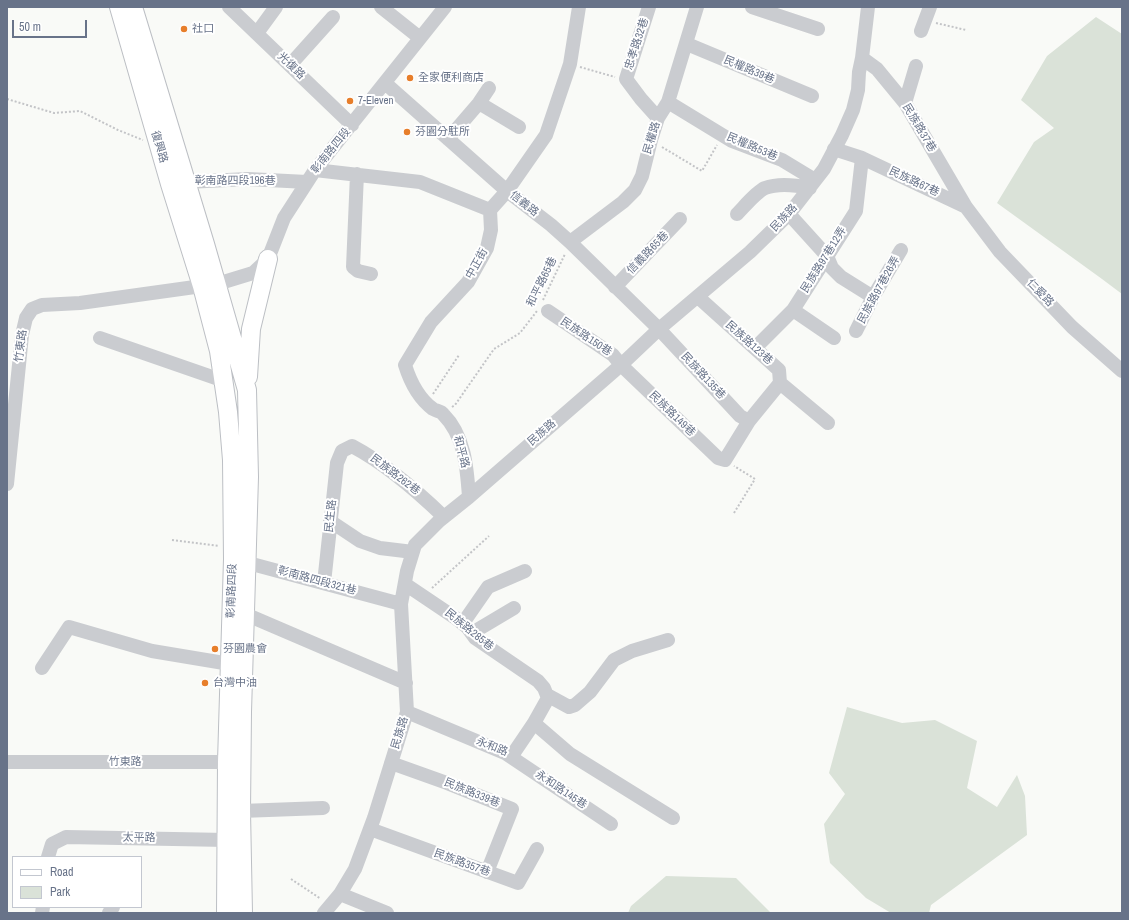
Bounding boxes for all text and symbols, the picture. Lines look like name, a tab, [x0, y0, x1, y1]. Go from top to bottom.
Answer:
scale bar	[14, 12, 89, 38]
street label: 忠孝路32巷	[622, 16, 652, 72]
text: 50 m	[19, 19, 41, 35]
place label: 社口	[192, 22, 214, 36]
marker: 社口	[179, 24, 189, 34]
street label: 光復路	[275, 50, 307, 82]
street label: 民權路39巷	[722, 53, 776, 87]
place label: 全家便利商店	[418, 71, 484, 85]
marker: 全家便利商店	[405, 73, 415, 83]
place label: 7-Eleven	[358, 94, 394, 108]
marker: 7-Eleven	[345, 96, 355, 106]
street label: 民族路37巷	[899, 101, 939, 155]
street label: 民權路	[641, 120, 663, 156]
street label: 彰南路四段	[309, 125, 353, 177]
place label: 芬園分駐所	[415, 125, 470, 139]
marker: 芬園分駐所	[402, 127, 412, 137]
street label: 復興路	[148, 129, 170, 165]
street label: 民權路53巷	[725, 130, 779, 164]
street label: 民族路67巷	[887, 165, 941, 199]
street label: 彰南路四段196巷	[194, 174, 276, 188]
street label: 信義路	[507, 189, 541, 219]
street label: 民族路	[768, 201, 800, 235]
street label: 民族路97巷12弄	[799, 225, 849, 295]
street label: 信義路65巷	[624, 229, 672, 277]
street label: 中正街	[463, 246, 491, 282]
street label: 民族路97巷26弄	[855, 254, 903, 326]
street label: 和平路65巷	[524, 255, 560, 309]
street label: 仁愛路	[1024, 277, 1056, 309]
street label: 民族路150巷	[558, 315, 614, 359]
street label: 民族路123巷	[723, 318, 775, 368]
street label: 竹東路	[12, 329, 30, 363]
street label: 民族路135巷	[678, 350, 728, 402]
street label: 民族路149巷	[646, 389, 698, 439]
street label: 民族路	[525, 417, 559, 449]
street label: 和平路	[450, 434, 472, 470]
street label: 民族路262巷	[367, 452, 423, 498]
street label: 民生路	[323, 499, 339, 533]
street label: 彰南路四段	[224, 563, 240, 619]
street label: 彰南路四段321巷	[276, 564, 358, 598]
street label: 民族路285巷	[442, 606, 496, 654]
place label: 芬園農會	[223, 642, 267, 656]
marker: 芬園農會	[210, 644, 220, 654]
place label: 台灣中油	[213, 676, 257, 690]
marker: 台灣中油	[200, 678, 210, 688]
street label: 民族路	[389, 715, 411, 751]
street label: 永和路	[474, 735, 510, 759]
street label: 竹東路	[109, 755, 141, 769]
street label: 永和路145巷	[533, 768, 589, 812]
street label: 民族路339巷	[442, 776, 502, 810]
street label: 太平路	[122, 831, 156, 845]
street label: 民族路357巷	[432, 847, 492, 879]
legend	[12, 856, 142, 908]
text: Road	[50, 864, 74, 880]
text: Park	[50, 884, 70, 900]

